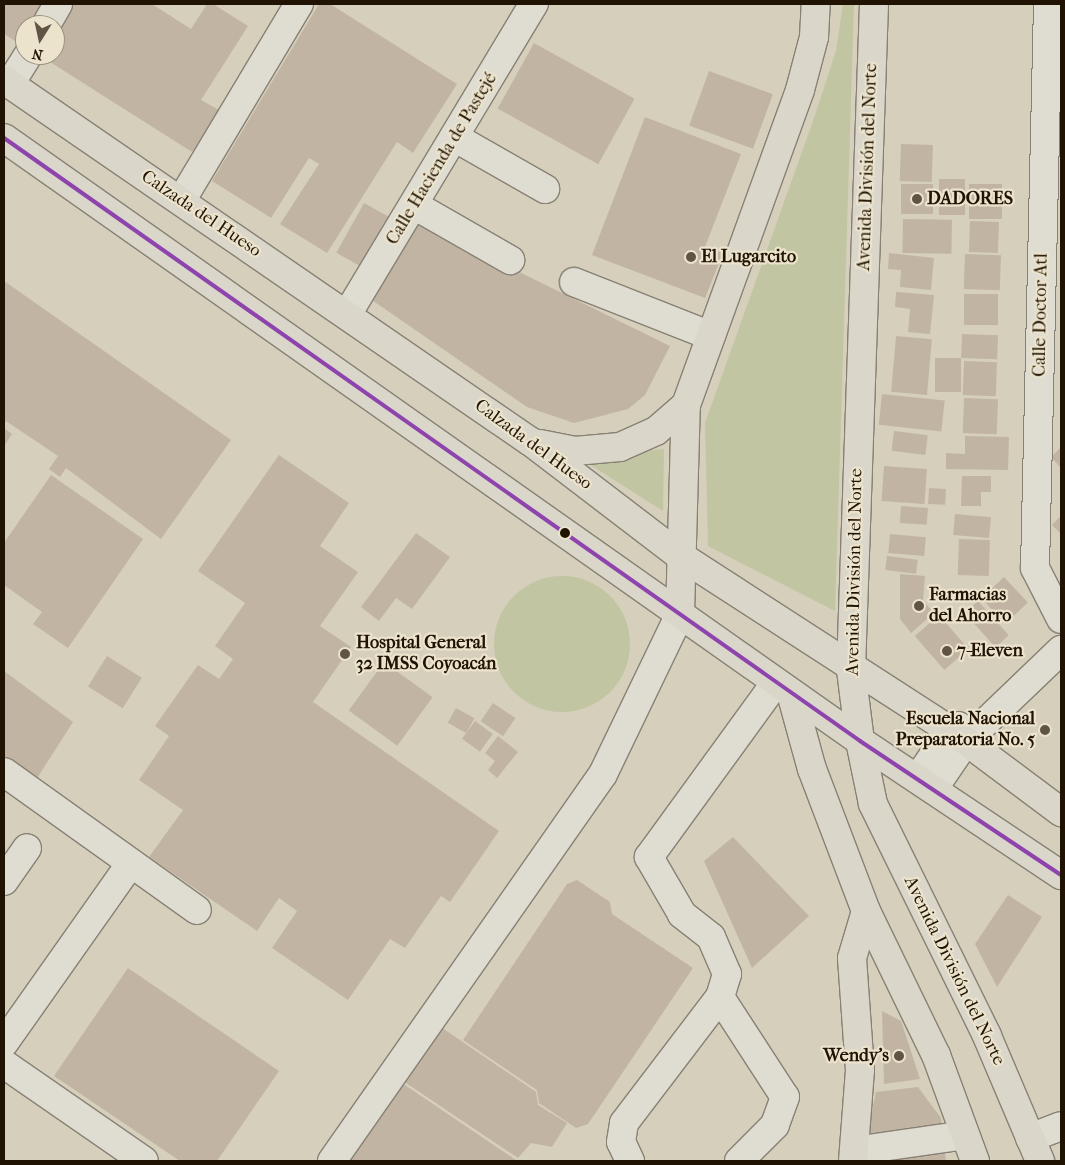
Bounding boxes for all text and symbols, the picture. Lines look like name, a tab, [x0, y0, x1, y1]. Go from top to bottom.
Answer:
north arrow	[15, 15, 65, 65]
text: N	[31, 45, 44, 64]
street label: Avenida División del Norte	[854, 63, 882, 271]
street label: Calle Hacienda de Pastejé	[382, 69, 502, 249]
street label: Calzada del Hueso	[137, 166, 265, 262]
place label: DADORES	[927, 188, 1013, 210]
marker: DADORES	[911, 193, 923, 205]
place label: El Lugarcito	[701, 246, 796, 268]
marker: El Lugarcito	[685, 251, 697, 263]
street label: Calle Doctor Atl	[1029, 253, 1053, 377]
street label: Calzada del Hueso	[470, 395, 596, 495]
street label: Avenida División del Norte	[842, 468, 868, 676]
unlabelled marker	[560, 528, 570, 538]
place label: Farmacias del Ahorro	[929, 585, 1011, 628]
marker: Farmacias del Ahorro	[913, 600, 925, 612]
place label: Hospital General 32 IMSS Coyoacán	[356, 633, 497, 676]
place label: 7-Eleven	[957, 640, 1023, 662]
marker: 7-Eleven	[941, 645, 953, 657]
marker: Hospital General 32 IMSS Coyoacán	[338, 647, 352, 661]
place label: Escuela Nacional Preparatoria No. 5	[895, 709, 1035, 752]
marker: Escuela Nacional Preparatoria No. 5	[1039, 724, 1051, 736]
street label: Avenida División del Norte	[899, 873, 1009, 1069]
place label: Wendy's	[823, 1045, 889, 1067]
marker: Wendy's	[893, 1050, 905, 1062]

